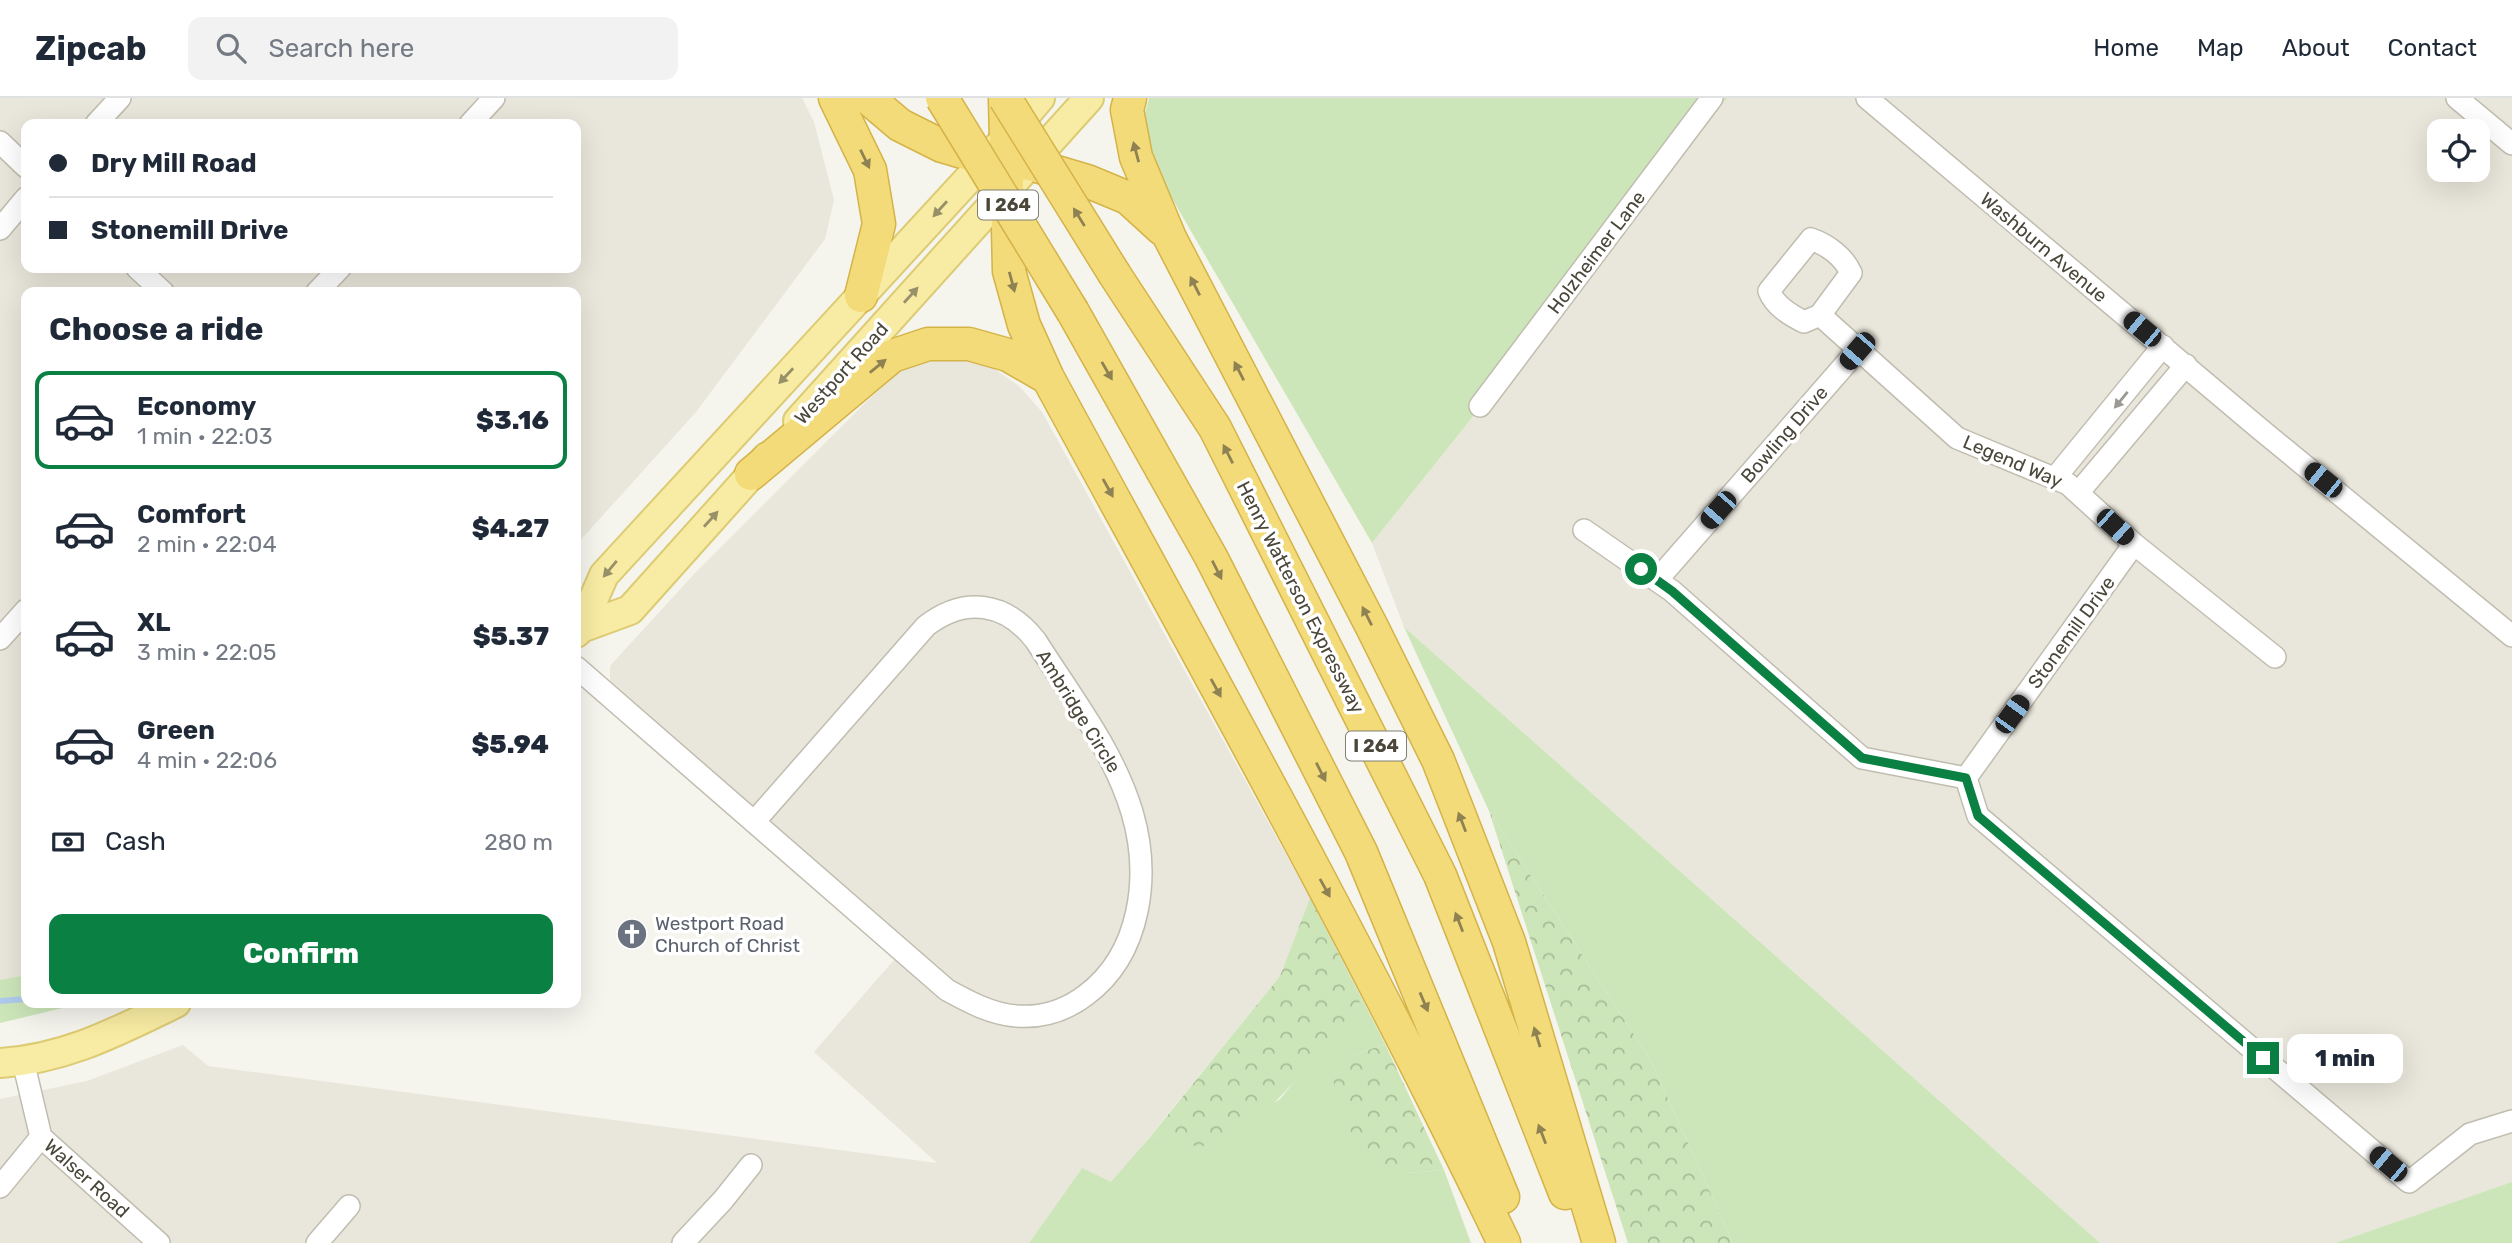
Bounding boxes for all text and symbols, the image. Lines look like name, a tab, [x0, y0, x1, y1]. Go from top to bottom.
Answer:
search box	[188, 17, 678, 80]
text: Zipcab	[35, 29, 146, 68]
icon: search	[212, 29, 250, 67]
text: Search here	[268, 33, 414, 64]
text: Home	[2093, 34, 2159, 62]
text: Map	[2197, 34, 2244, 62]
text: About	[2282, 34, 2350, 62]
text: Contact	[2388, 34, 2477, 62]
map controls	[2427, 119, 2490, 182]
button: locate	[2427, 119, 2490, 182]
one-way arrow	[1130, 140, 1141, 162]
text: Dry Mill Road	[91, 148, 257, 179]
one-way arrow	[859, 149, 871, 169]
street label: Holzheimer Lane	[1543, 186, 1650, 318]
street label: Washburn Avenue	[1975, 188, 2112, 307]
road number: I 264	[978, 190, 1038, 220]
one-way arrow	[932, 200, 948, 218]
one-way arrow	[1072, 207, 1085, 226]
text: Stonemill Drive	[91, 215, 288, 246]
one-way arrow	[1007, 272, 1018, 294]
one-way arrow	[1190, 276, 1201, 296]
one-way arrow	[903, 287, 918, 304]
car	[2120, 307, 2165, 351]
text: Choose a ride	[49, 310, 263, 348]
street label: Westport Road	[790, 318, 893, 429]
car	[1836, 328, 1879, 374]
one-way arrow	[868, 359, 886, 374]
one-way arrow	[1101, 361, 1113, 380]
one-way arrow	[1234, 361, 1245, 381]
one-way arrow	[778, 367, 794, 384]
street label: Bowling Drive	[1736, 381, 1833, 488]
icon: car	[53, 389, 116, 452]
one-way arrow	[2113, 390, 2128, 408]
text: Economy	[137, 391, 256, 422]
text: $3.16	[476, 405, 549, 436]
text: 1 min · 22:03	[137, 422, 273, 450]
street label: Legend Way	[1960, 430, 2066, 493]
one-way arrow	[1223, 444, 1234, 464]
car	[2301, 459, 2346, 501]
street label: Henry Watterson Expressway	[1232, 477, 1369, 717]
one-way arrow	[1102, 478, 1113, 498]
car	[1697, 487, 1740, 533]
icon: car	[53, 497, 116, 560]
text: Comfort	[137, 499, 246, 530]
car	[2093, 505, 2138, 549]
one-way arrow	[703, 510, 719, 528]
text: $4.27	[472, 513, 549, 544]
text: 2 min · 22:04	[137, 530, 277, 558]
route start	[1625, 553, 1657, 585]
one-way arrow	[602, 560, 618, 578]
one-way arrow	[1211, 560, 1223, 580]
street label: Stonemill Drive	[2023, 572, 2120, 693]
icon: car	[53, 605, 116, 668]
one-way arrow	[1361, 606, 1372, 626]
text: XL	[137, 607, 170, 638]
text: $5.37	[473, 621, 549, 652]
text: 3 min · 22:05	[137, 638, 276, 666]
street label: Ambridge Circle	[1032, 645, 1126, 777]
one-way arrow	[1210, 678, 1222, 698]
car	[1992, 691, 2033, 737]
icon: car	[53, 713, 116, 776]
text: Green	[137, 715, 215, 746]
text: $5.94	[471, 729, 549, 760]
road number: I 264	[1346, 732, 1406, 760]
text: 4 min · 22:06	[137, 746, 277, 774]
one-way arrow	[1315, 762, 1326, 782]
one-way arrow	[1457, 812, 1468, 833]
icon: cash	[49, 823, 87, 861]
text: Cash	[105, 826, 166, 857]
text: 280 m	[484, 828, 553, 856]
one-way arrow	[1319, 878, 1331, 898]
one-way arrow	[1453, 911, 1464, 932]
place label: Westport Road Church of Christ	[655, 912, 800, 957]
button: Confirm	[49, 914, 553, 994]
church icon: Westport Road Church of Christ	[615, 917, 649, 951]
one-way arrow	[1418, 992, 1429, 1013]
one-way arrow	[1532, 1026, 1542, 1047]
callout: 1 min	[2288, 1034, 2403, 1082]
route end	[2247, 1042, 2279, 1074]
text: 1 min	[2315, 1044, 2375, 1072]
one-way arrow	[1536, 1123, 1547, 1144]
street label: Walser Road	[39, 1134, 134, 1223]
car	[2366, 1142, 2411, 1186]

